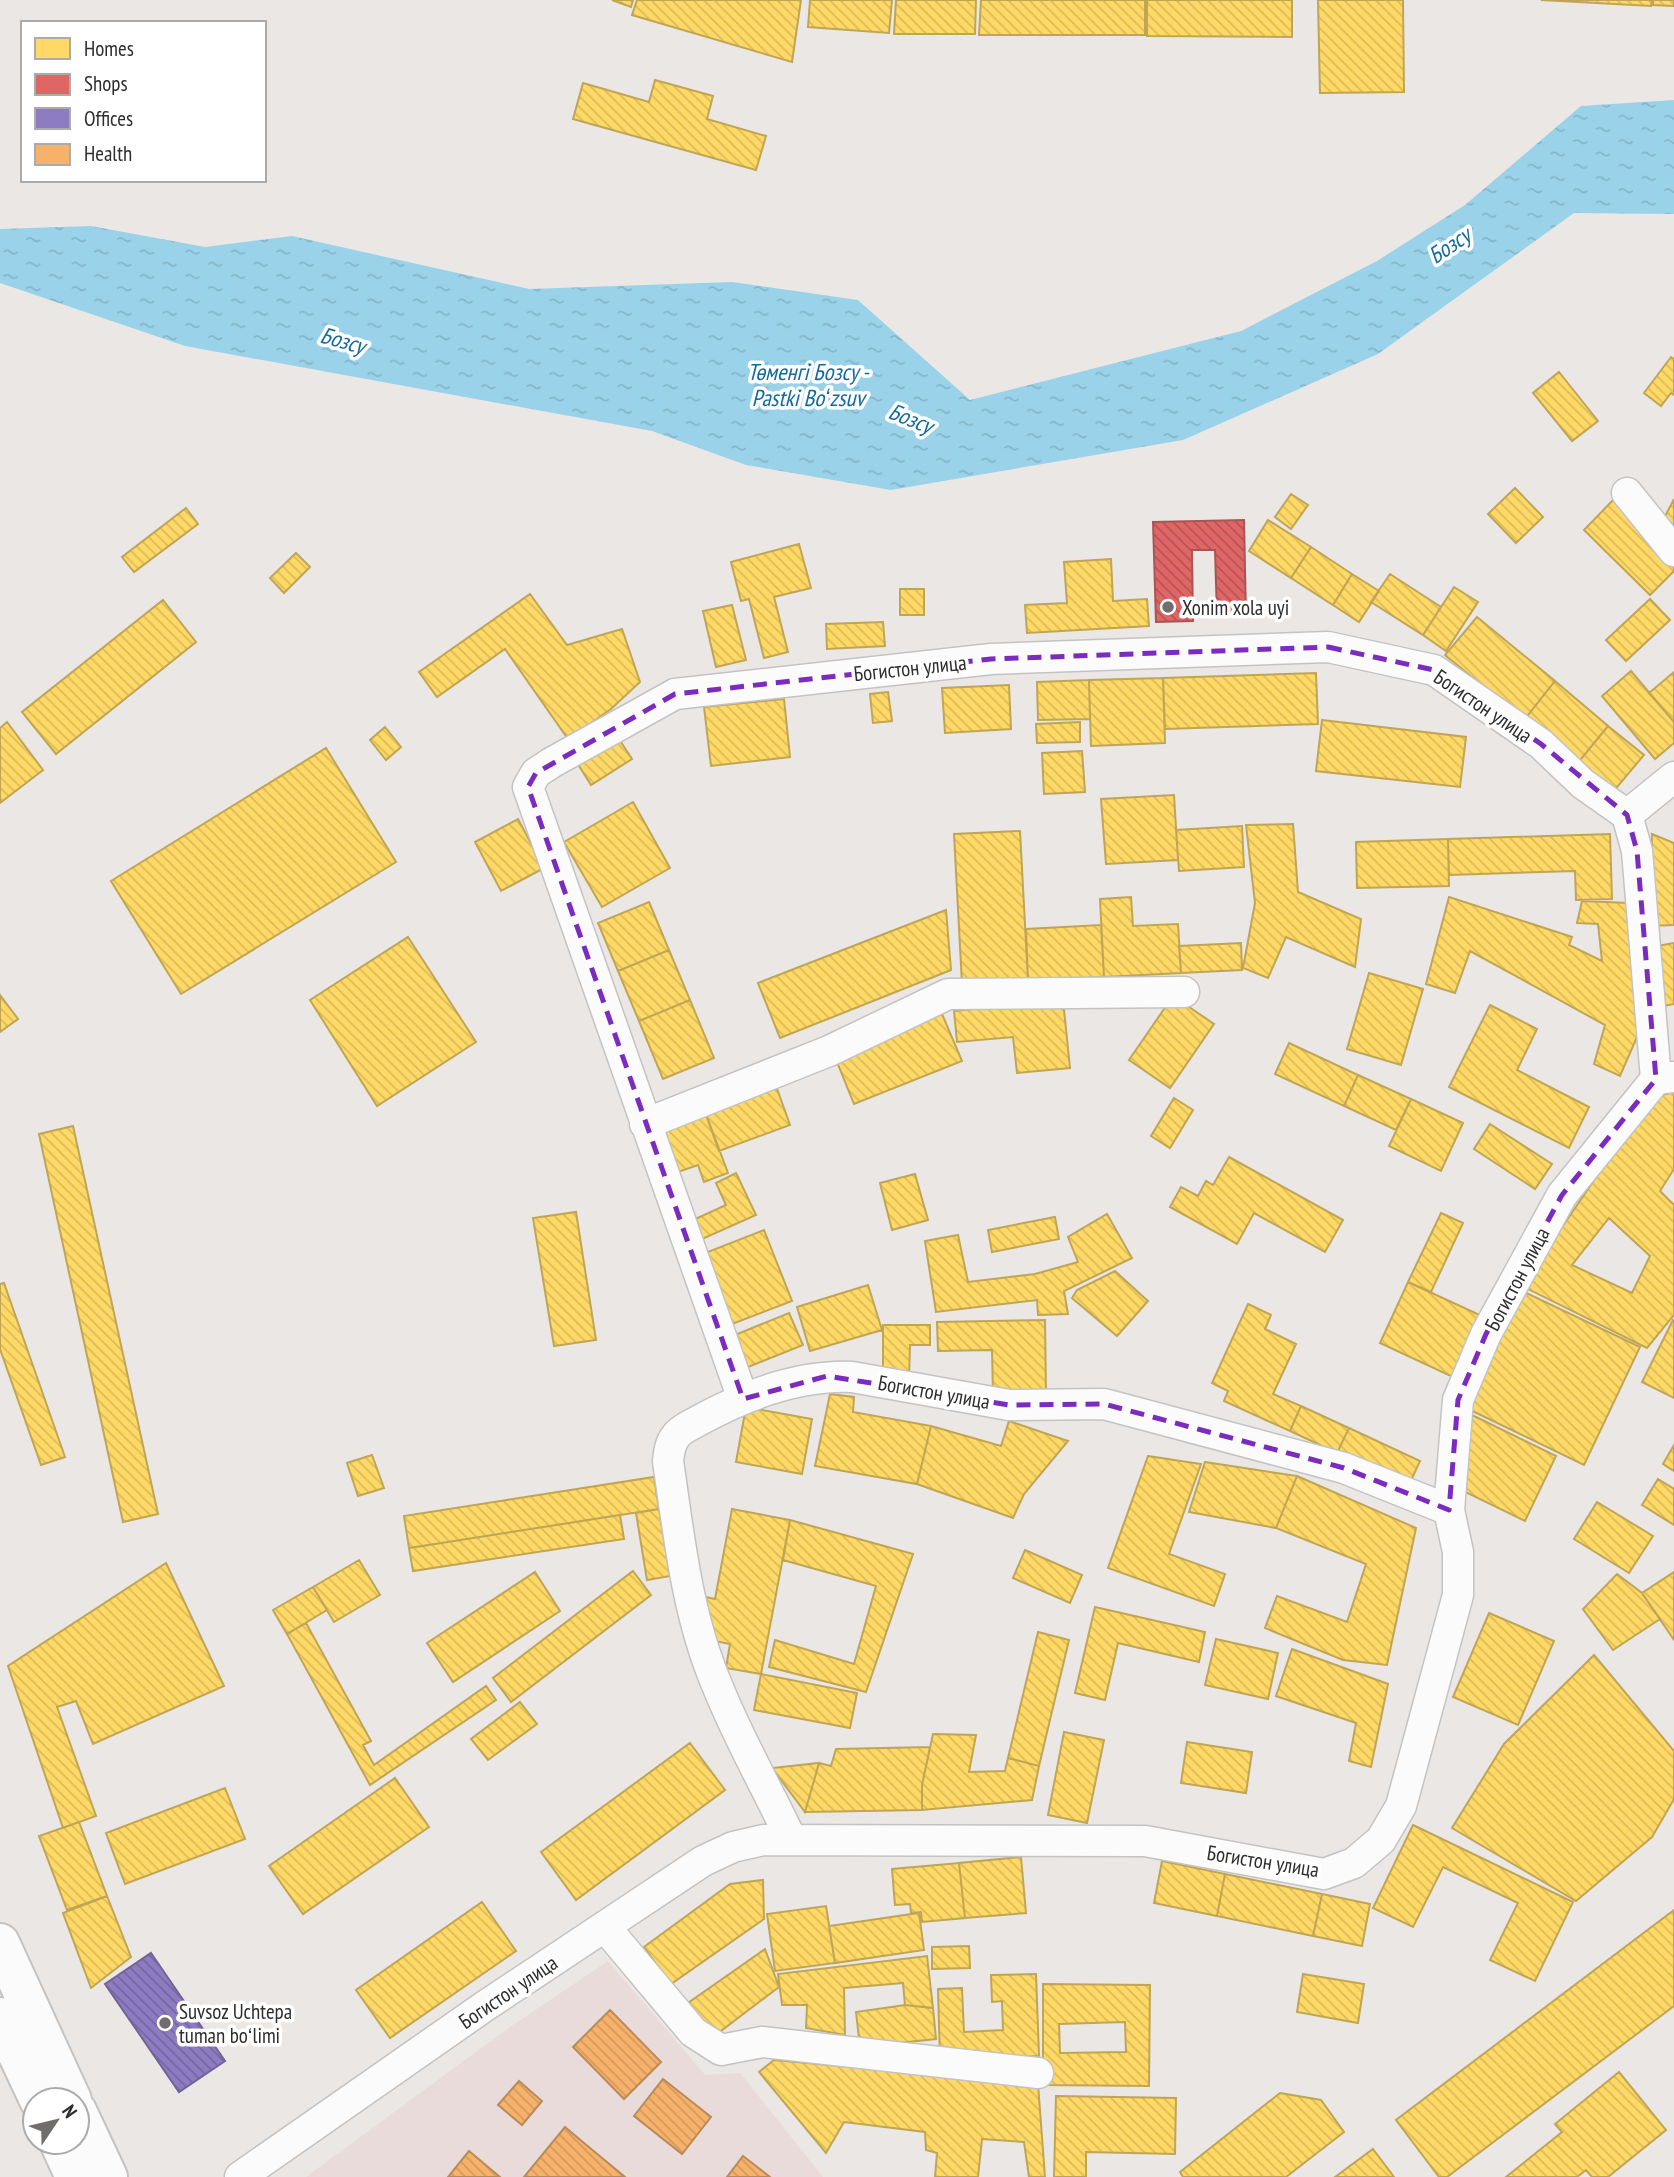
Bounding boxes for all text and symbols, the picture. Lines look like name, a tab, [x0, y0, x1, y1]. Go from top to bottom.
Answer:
legend	[21, 21, 266, 182]
text: Homes	[84, 35, 134, 62]
text: Shops	[84, 70, 128, 97]
text: Offices	[84, 105, 133, 132]
text: Health	[84, 140, 132, 167]
water label: Бозсу	[1422, 219, 1478, 270]
water label: Бозсу	[317, 320, 372, 361]
water label: Төменгі Бозсу - Pastki Boʻzsuv	[747, 357, 870, 412]
water label: Бозсу	[885, 396, 940, 441]
place label: Xonim xola uyi	[1182, 594, 1289, 621]
marker: Xonim xola uyi	[1160, 599, 1176, 615]
street label: Богистон улица	[852, 649, 968, 687]
street label: Богистон улица	[1429, 663, 1537, 749]
street label: Богистон улица	[1479, 1223, 1555, 1335]
street label: Богистон улица	[876, 1369, 992, 1415]
street label: Богистон улица	[1205, 1839, 1321, 1883]
street label: Богистон улица	[454, 1949, 562, 2035]
place label: Suvsoz Uchtepa tuman boʻlimi	[179, 1998, 292, 2049]
marker: Suvsoz Uchtepa tuman boʻlimi	[157, 2015, 173, 2031]
north arrow	[21, 2086, 91, 2156]
text: N	[57, 2100, 83, 2122]

